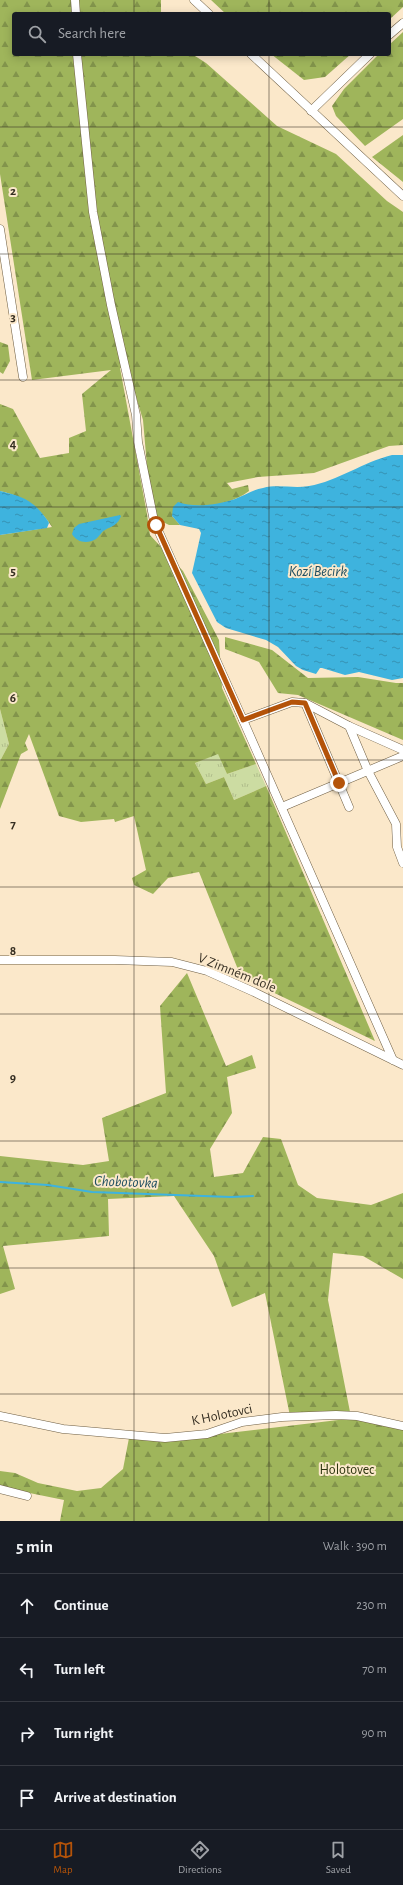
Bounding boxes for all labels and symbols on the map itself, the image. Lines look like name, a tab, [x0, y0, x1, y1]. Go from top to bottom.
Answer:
text: 2	[10, 185, 16, 198]
text: 3	[10, 311, 16, 324]
text: 4	[10, 438, 17, 451]
route start	[147, 516, 165, 534]
water label: Kozí Becirk	[289, 564, 347, 579]
text: 5	[10, 565, 16, 578]
text: 6	[10, 692, 16, 705]
route end	[330, 774, 348, 792]
text: 7	[10, 818, 16, 831]
text: 8	[10, 945, 16, 958]
street label: V Zimném dole	[196, 951, 278, 995]
text: 9	[10, 1072, 16, 1085]
water label: Chobotovka	[94, 1173, 158, 1191]
street label: K Holotovci	[190, 1402, 254, 1428]
park label: Holotovec	[319, 1463, 375, 1477]

